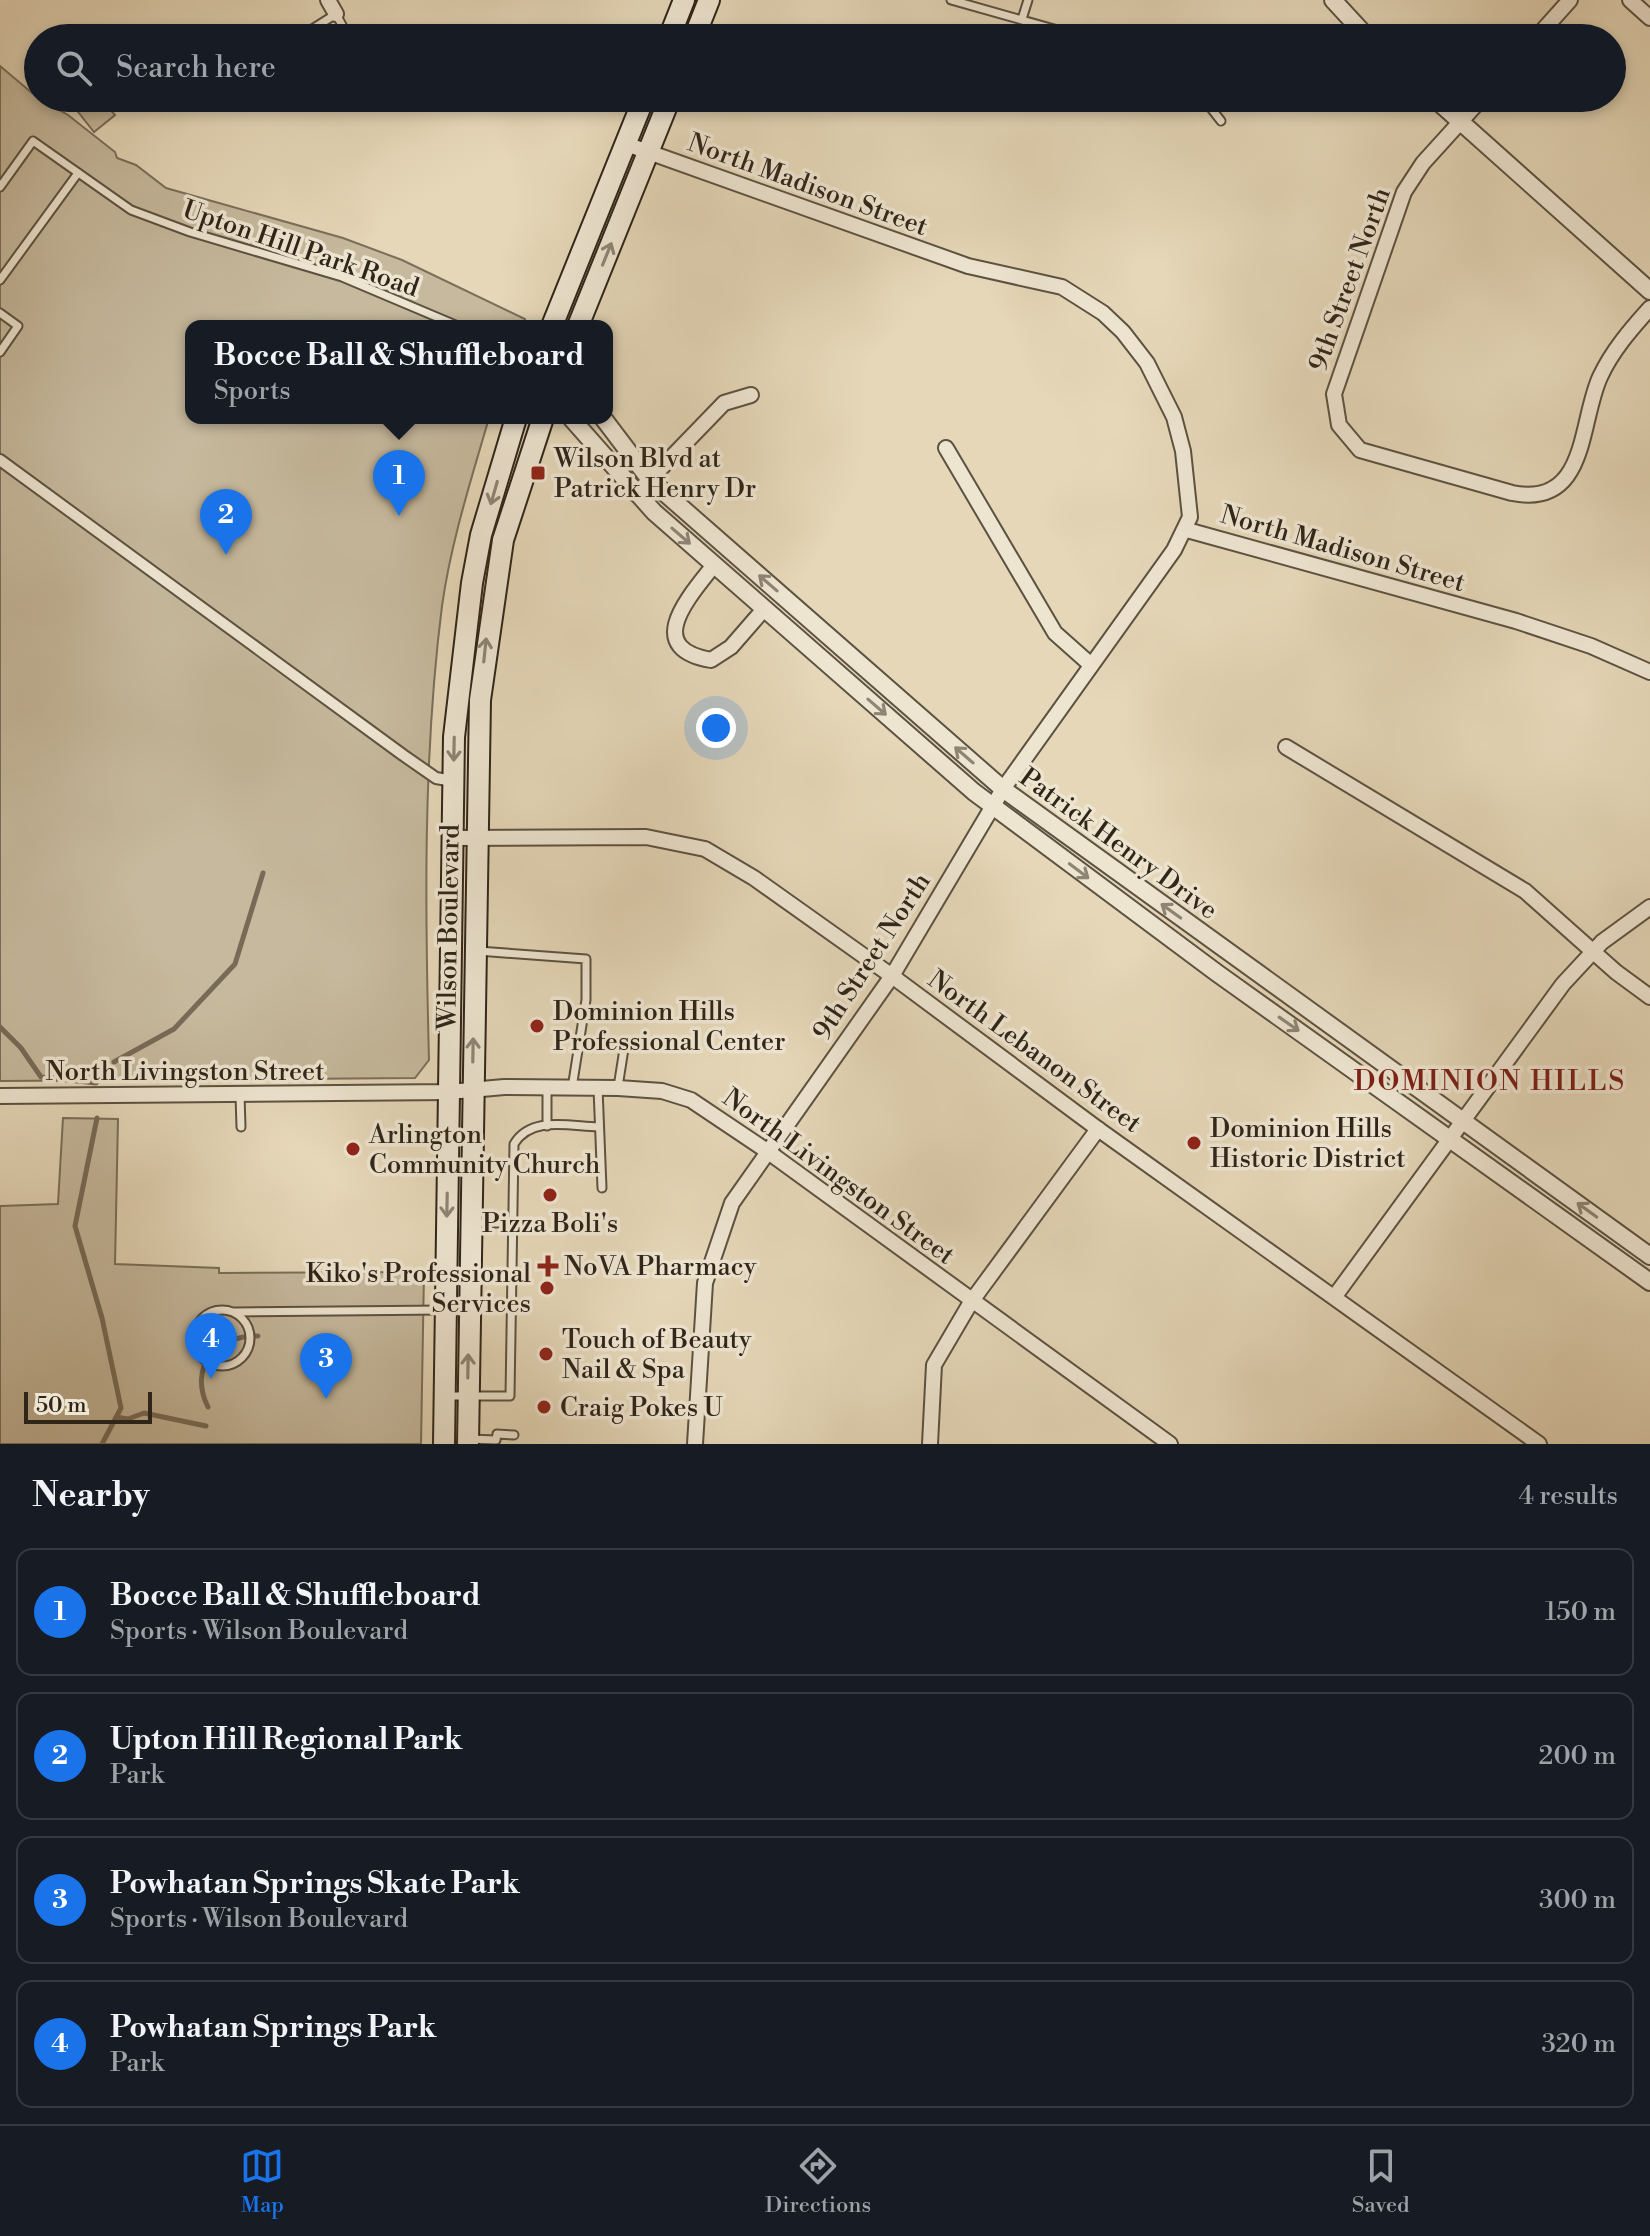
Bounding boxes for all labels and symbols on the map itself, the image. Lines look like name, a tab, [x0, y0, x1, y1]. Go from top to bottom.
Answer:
street label: North Madison Street	[683, 127, 932, 243]
street label: 9th Street North	[1302, 183, 1398, 375]
street label: Upton Hill Park Road	[178, 193, 423, 305]
one-way arrow	[601, 242, 616, 267]
place label: Wilson Blvd at Patrick Henry Dr	[553, 443, 756, 505]
pin: 1	[373, 450, 425, 516]
marker: Wilson Blvd at Patrick Henry Dr	[529, 464, 547, 482]
one-way arrow	[486, 479, 501, 505]
pin: 2	[200, 489, 252, 555]
street label: North Madison Street	[1217, 499, 1469, 599]
one-way arrow	[671, 527, 691, 545]
one-way arrow	[759, 574, 779, 592]
one-way arrow	[477, 638, 492, 664]
one-way arrow	[866, 698, 886, 716]
your location	[696, 708, 736, 748]
one-way arrow	[446, 735, 462, 762]
one-way arrow	[954, 746, 974, 764]
street label: Patrick Henry Drive	[1013, 761, 1224, 926]
street label: Wilson Boulevard	[431, 824, 467, 1031]
one-way arrow	[1068, 862, 1089, 879]
street label: 9th Street North	[806, 867, 938, 1046]
one-way arrow	[1161, 903, 1183, 919]
street label: North Lebanon Street	[922, 964, 1147, 1140]
place label: Dominion Hills Professional Center	[553, 996, 785, 1058]
one-way arrow	[1277, 1016, 1299, 1032]
marker: Dominion Hills Professional Center	[528, 1017, 546, 1035]
one-way arrow	[465, 1037, 480, 1064]
street label: North Livingston Street	[46, 1056, 324, 1088]
district label: DOMINION HILLS	[1354, 1064, 1626, 1099]
street label: North Livingston Street	[716, 1082, 961, 1272]
place label: Dominion Hills Historic District	[1210, 1113, 1406, 1175]
place label: Arlington Community Church	[368, 1119, 600, 1181]
marker: Dominion Hills Historic District	[1185, 1134, 1203, 1152]
marker: Arlington Community Church	[344, 1140, 362, 1158]
marker: Pizza Boli's	[541, 1186, 559, 1204]
one-way arrow	[439, 1191, 455, 1218]
one-way arrow	[1577, 1202, 1598, 1219]
place label: Pizza Boli's	[482, 1208, 618, 1240]
place label: NoVA Pharmacy	[564, 1251, 757, 1283]
marker: NoVA Pharmacy	[539, 1257, 557, 1275]
place label: Kiko's Professional Services	[306, 1258, 531, 1320]
marker: Kiko's Professional Services	[538, 1279, 556, 1297]
pin: 4	[185, 1313, 237, 1379]
place label: Touch of Beauty Nail & Spa	[562, 1324, 752, 1386]
pin: 3	[300, 1333, 352, 1399]
marker: Touch of Beauty Nail & Spa	[537, 1345, 555, 1363]
one-way arrow	[461, 1353, 476, 1380]
scale bar	[24, 1388, 152, 1424]
place label: Craig Pokes U	[560, 1392, 723, 1424]
marker: Craig Pokes U	[535, 1398, 553, 1416]

